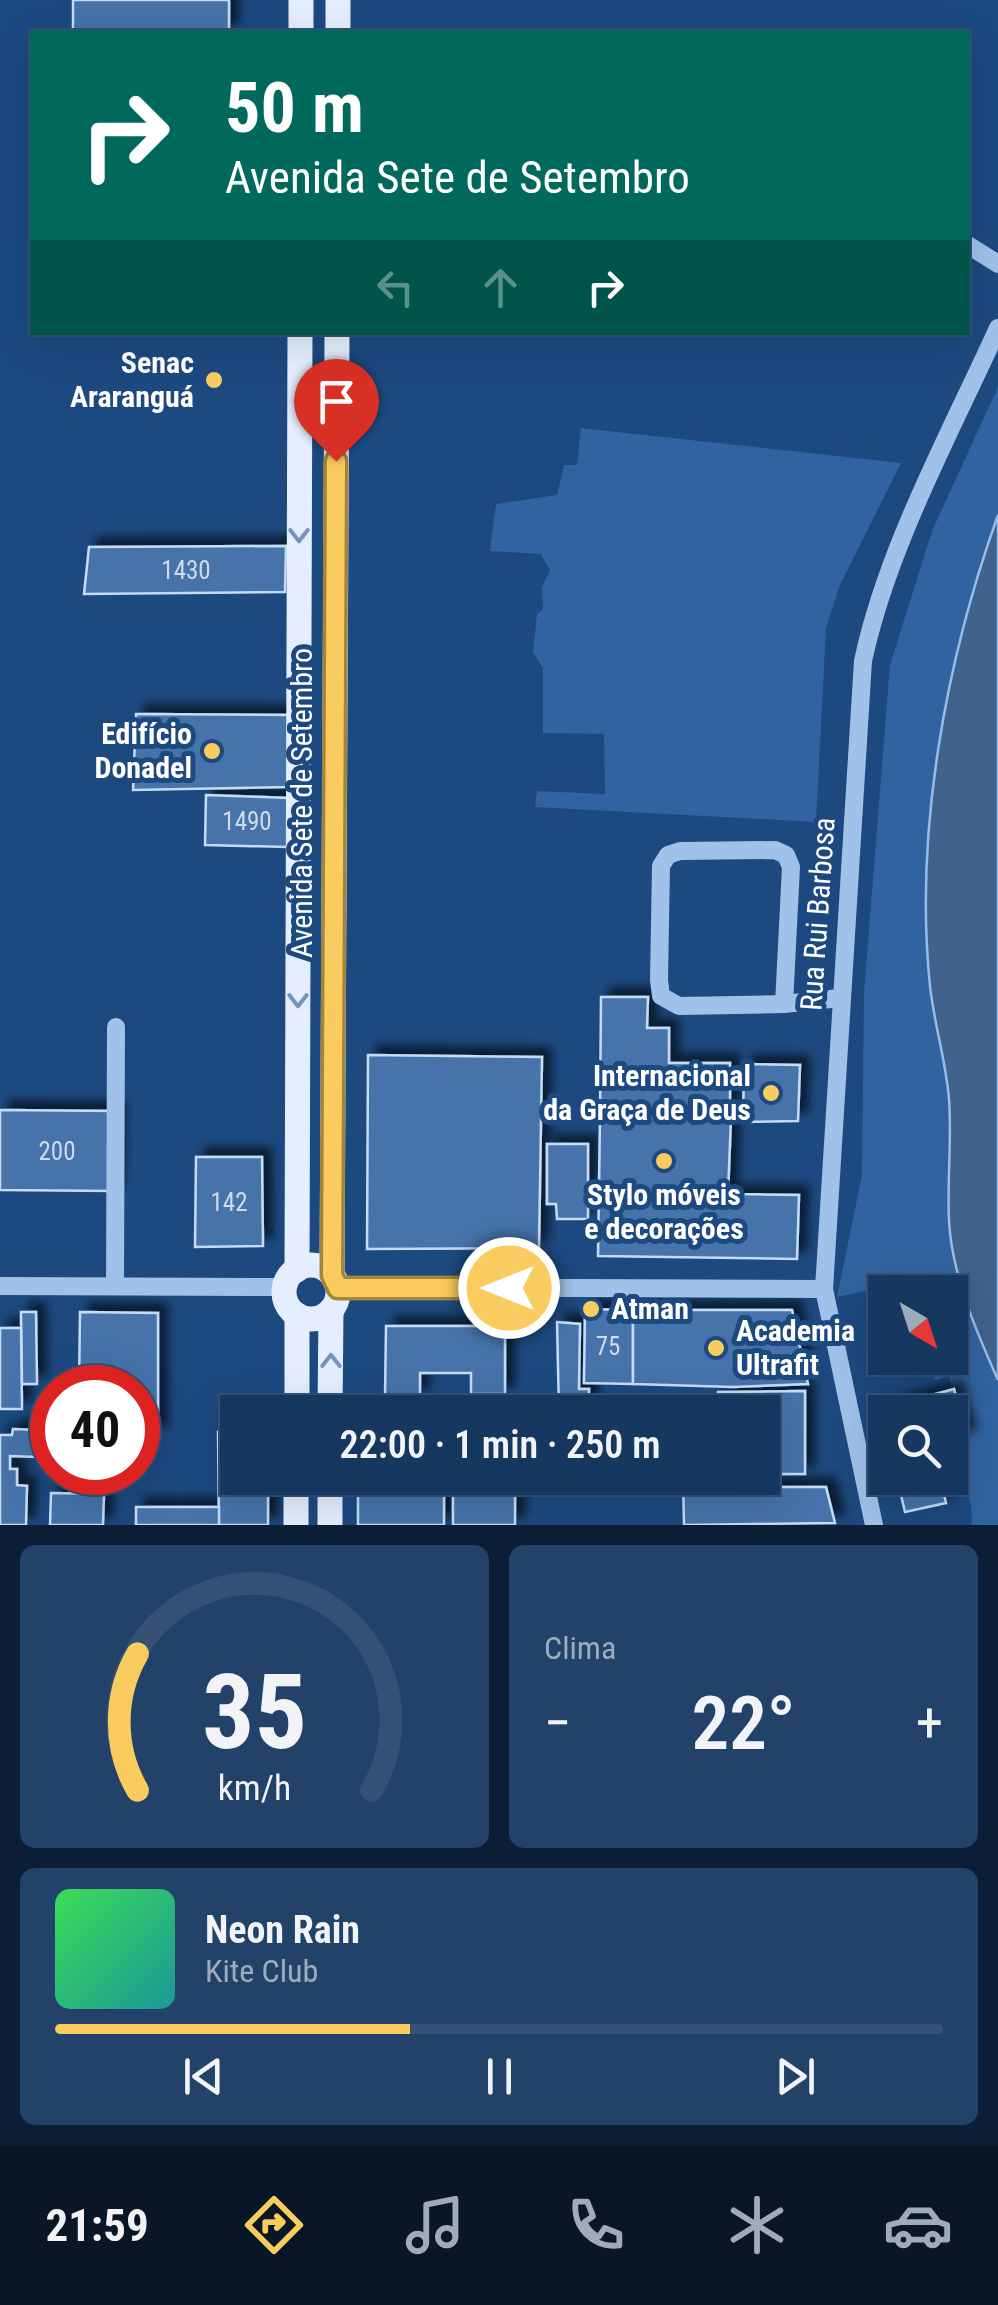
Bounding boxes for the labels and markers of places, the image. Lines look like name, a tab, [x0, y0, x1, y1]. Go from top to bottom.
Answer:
place label: Senac Araranguá	[70, 345, 194, 414]
pin	[294, 359, 379, 462]
marker: Senac Araranguá	[203, 369, 225, 391]
place label: Edifício Donadel	[94, 716, 192, 785]
marker: Edifício Donadel	[201, 740, 223, 762]
place label: Internacional da Graça de Deus	[543, 1058, 751, 1127]
marker: Internacional da Graça de Deus	[760, 1082, 782, 1104]
marker: Stylo móveis e decorações	[653, 1150, 675, 1172]
place label: Stylo móveis e decorações	[584, 1177, 744, 1246]
place label: Atman	[611, 1291, 689, 1326]
marker: Atman	[580, 1298, 602, 1320]
place label: Academia Ultrafit	[736, 1313, 855, 1382]
marker: Academia Ultrafit	[705, 1337, 727, 1359]

